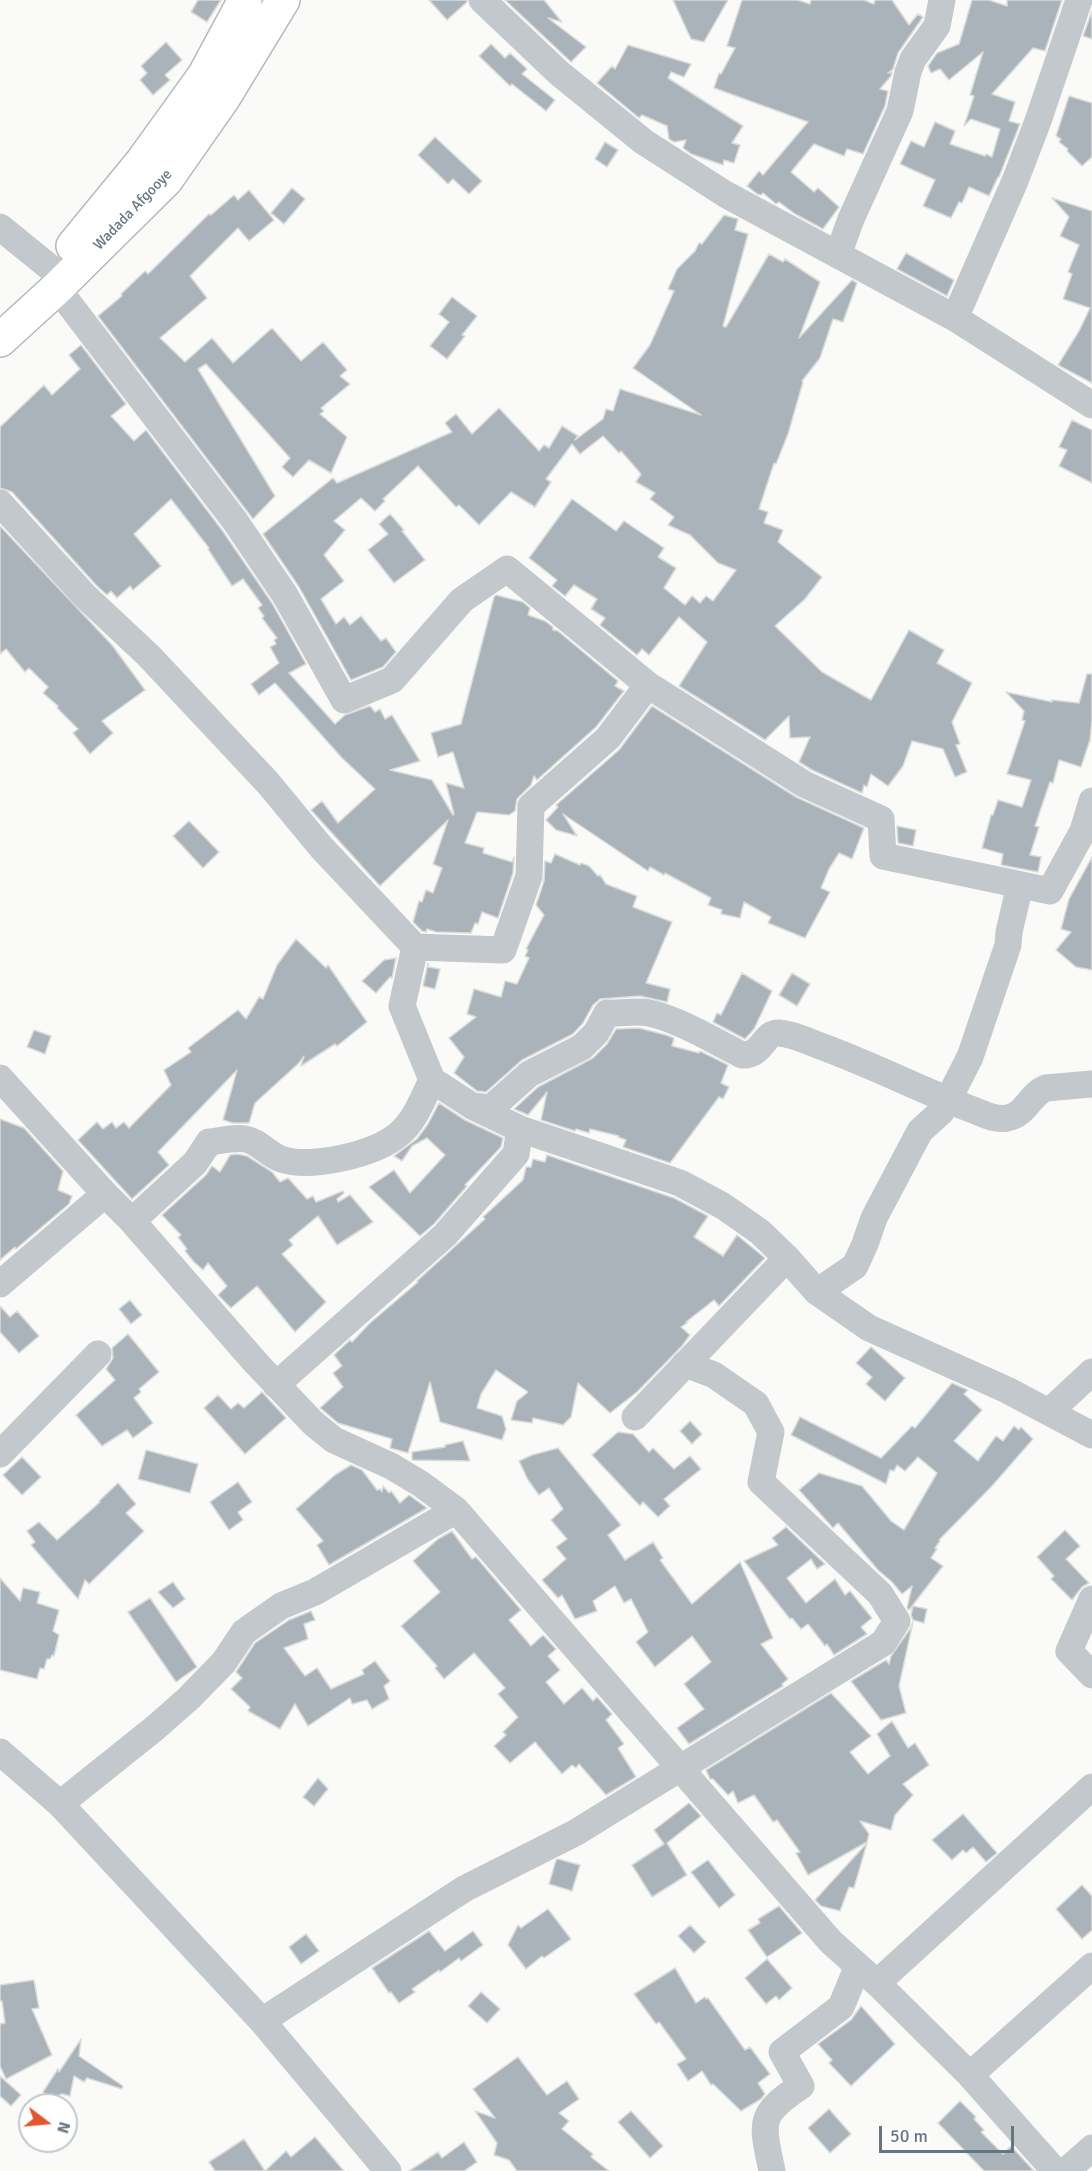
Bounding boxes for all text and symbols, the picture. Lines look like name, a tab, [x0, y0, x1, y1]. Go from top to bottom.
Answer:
street label: Wadada Afgooye	[90, 166, 176, 254]
north arrow	[18, 2093, 78, 2153]
scale bar	[882, 2114, 1017, 2152]
text: N	[52, 2119, 75, 2136]
text: 50 m	[890, 2125, 928, 2147]

